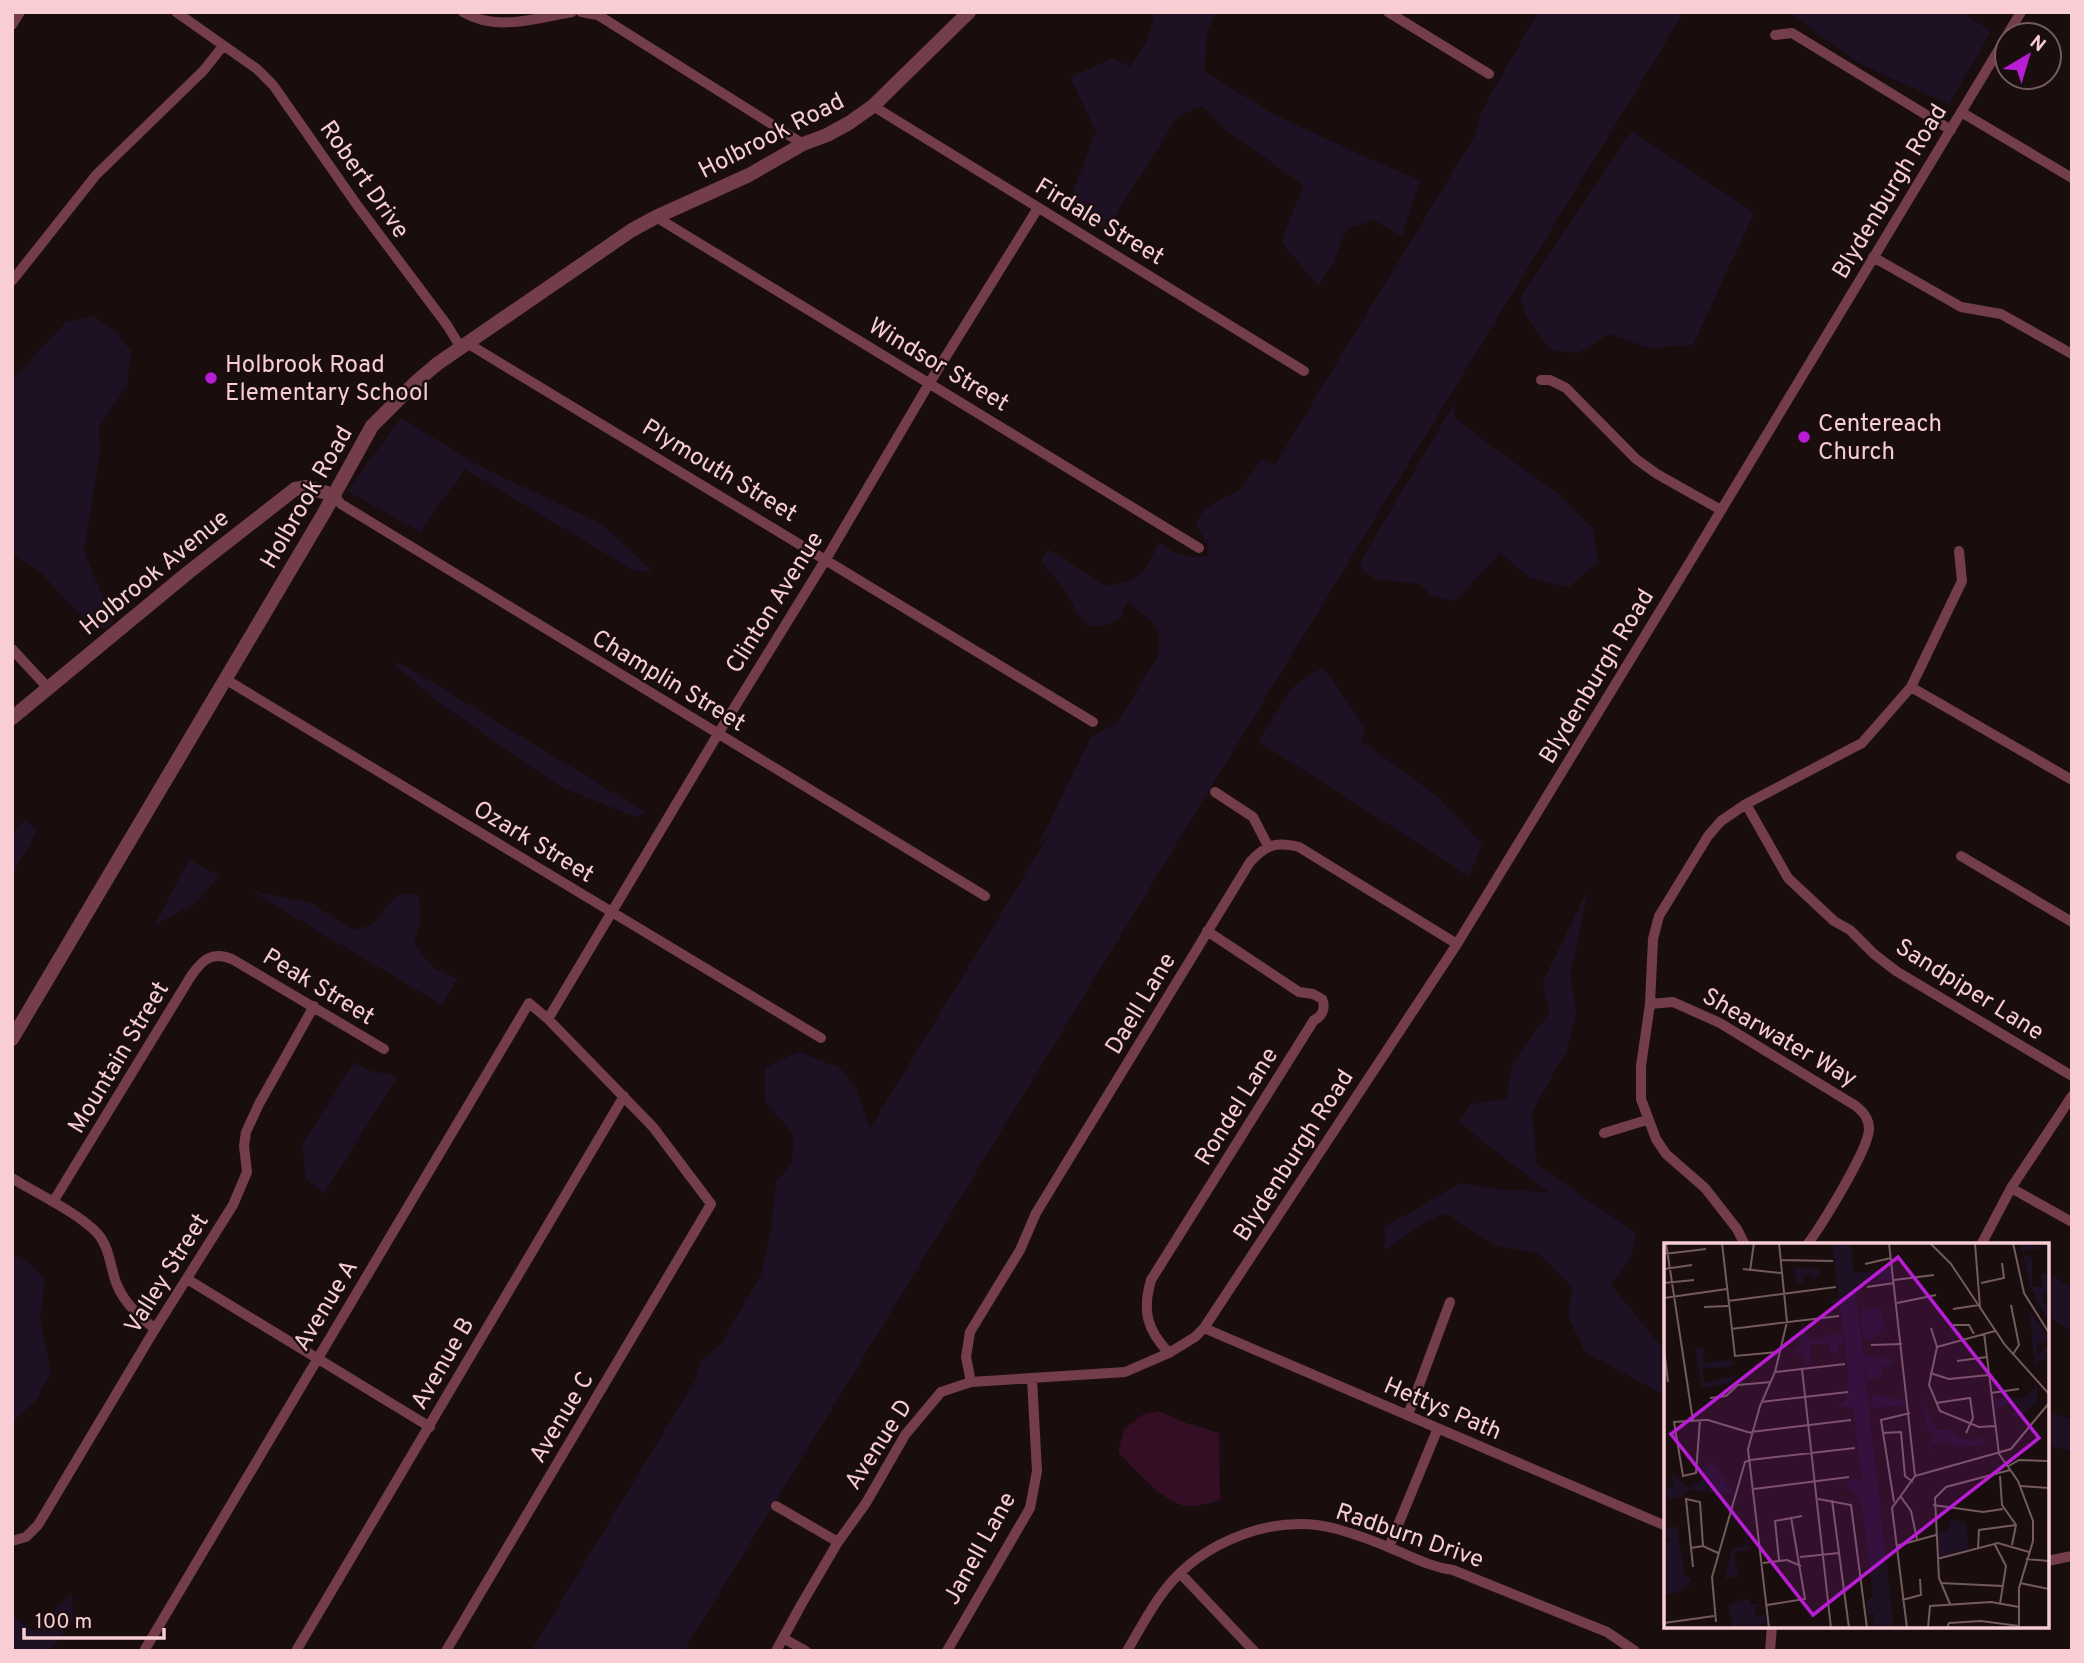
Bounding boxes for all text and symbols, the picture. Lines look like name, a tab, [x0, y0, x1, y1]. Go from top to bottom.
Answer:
north arrow	[1993, 21, 2063, 91]
text: N	[2024, 31, 2050, 58]
street label: Holbrook Road	[694, 87, 850, 186]
street label: Blydenburgh Road	[1827, 99, 1955, 285]
street label: Robert Drive	[312, 115, 415, 245]
street label: Firdale Street	[1029, 172, 1169, 273]
street label: Windsor Street	[862, 312, 1014, 420]
place label: Holbrook Road Elementary School	[225, 351, 429, 409]
marker: Holbrook Road Elementary School	[203, 370, 219, 386]
place label: Centereach Church	[1818, 410, 1942, 468]
street label: Plymouth Street	[636, 414, 802, 530]
street label: Holbrook Road	[255, 421, 361, 575]
marker: Centereach Church	[1796, 429, 1812, 445]
street label: Holbrook Avenue	[75, 504, 236, 643]
street label: Clinton Avenue	[720, 527, 831, 680]
street label: Blydenburgh Road	[1534, 584, 1662, 770]
street label: Champlin Street	[586, 624, 750, 739]
street label: Ozark Street	[467, 795, 599, 891]
street label: Sandpiper Lane	[1889, 933, 2049, 1048]
street label: Peak Street	[257, 943, 379, 1033]
street label: Daell Lane	[1100, 948, 1184, 1060]
street label: Mountain Street	[62, 976, 177, 1140]
street label: Shearwater Way	[1696, 982, 1862, 1095]
street label: Rondel Lane	[1189, 1042, 1286, 1172]
street label: Blydenburgh Road	[1228, 1065, 1361, 1248]
street label: Valley Street	[119, 1208, 216, 1340]
inset map	[1664, 1243, 2049, 1628]
street label: Avenue A	[288, 1255, 366, 1357]
street label: Avenue B	[405, 1312, 482, 1416]
street label: Avenue C	[524, 1367, 602, 1469]
street label: Hettys Path	[1379, 1372, 1506, 1448]
street label: Avenue D	[839, 1394, 920, 1496]
street label: Janell Lane	[938, 1487, 1024, 1611]
street label: Radburn Drive	[1331, 1498, 1487, 1576]
scale bar	[24, 1596, 164, 1640]
text: 100 m	[35, 1609, 92, 1636]

